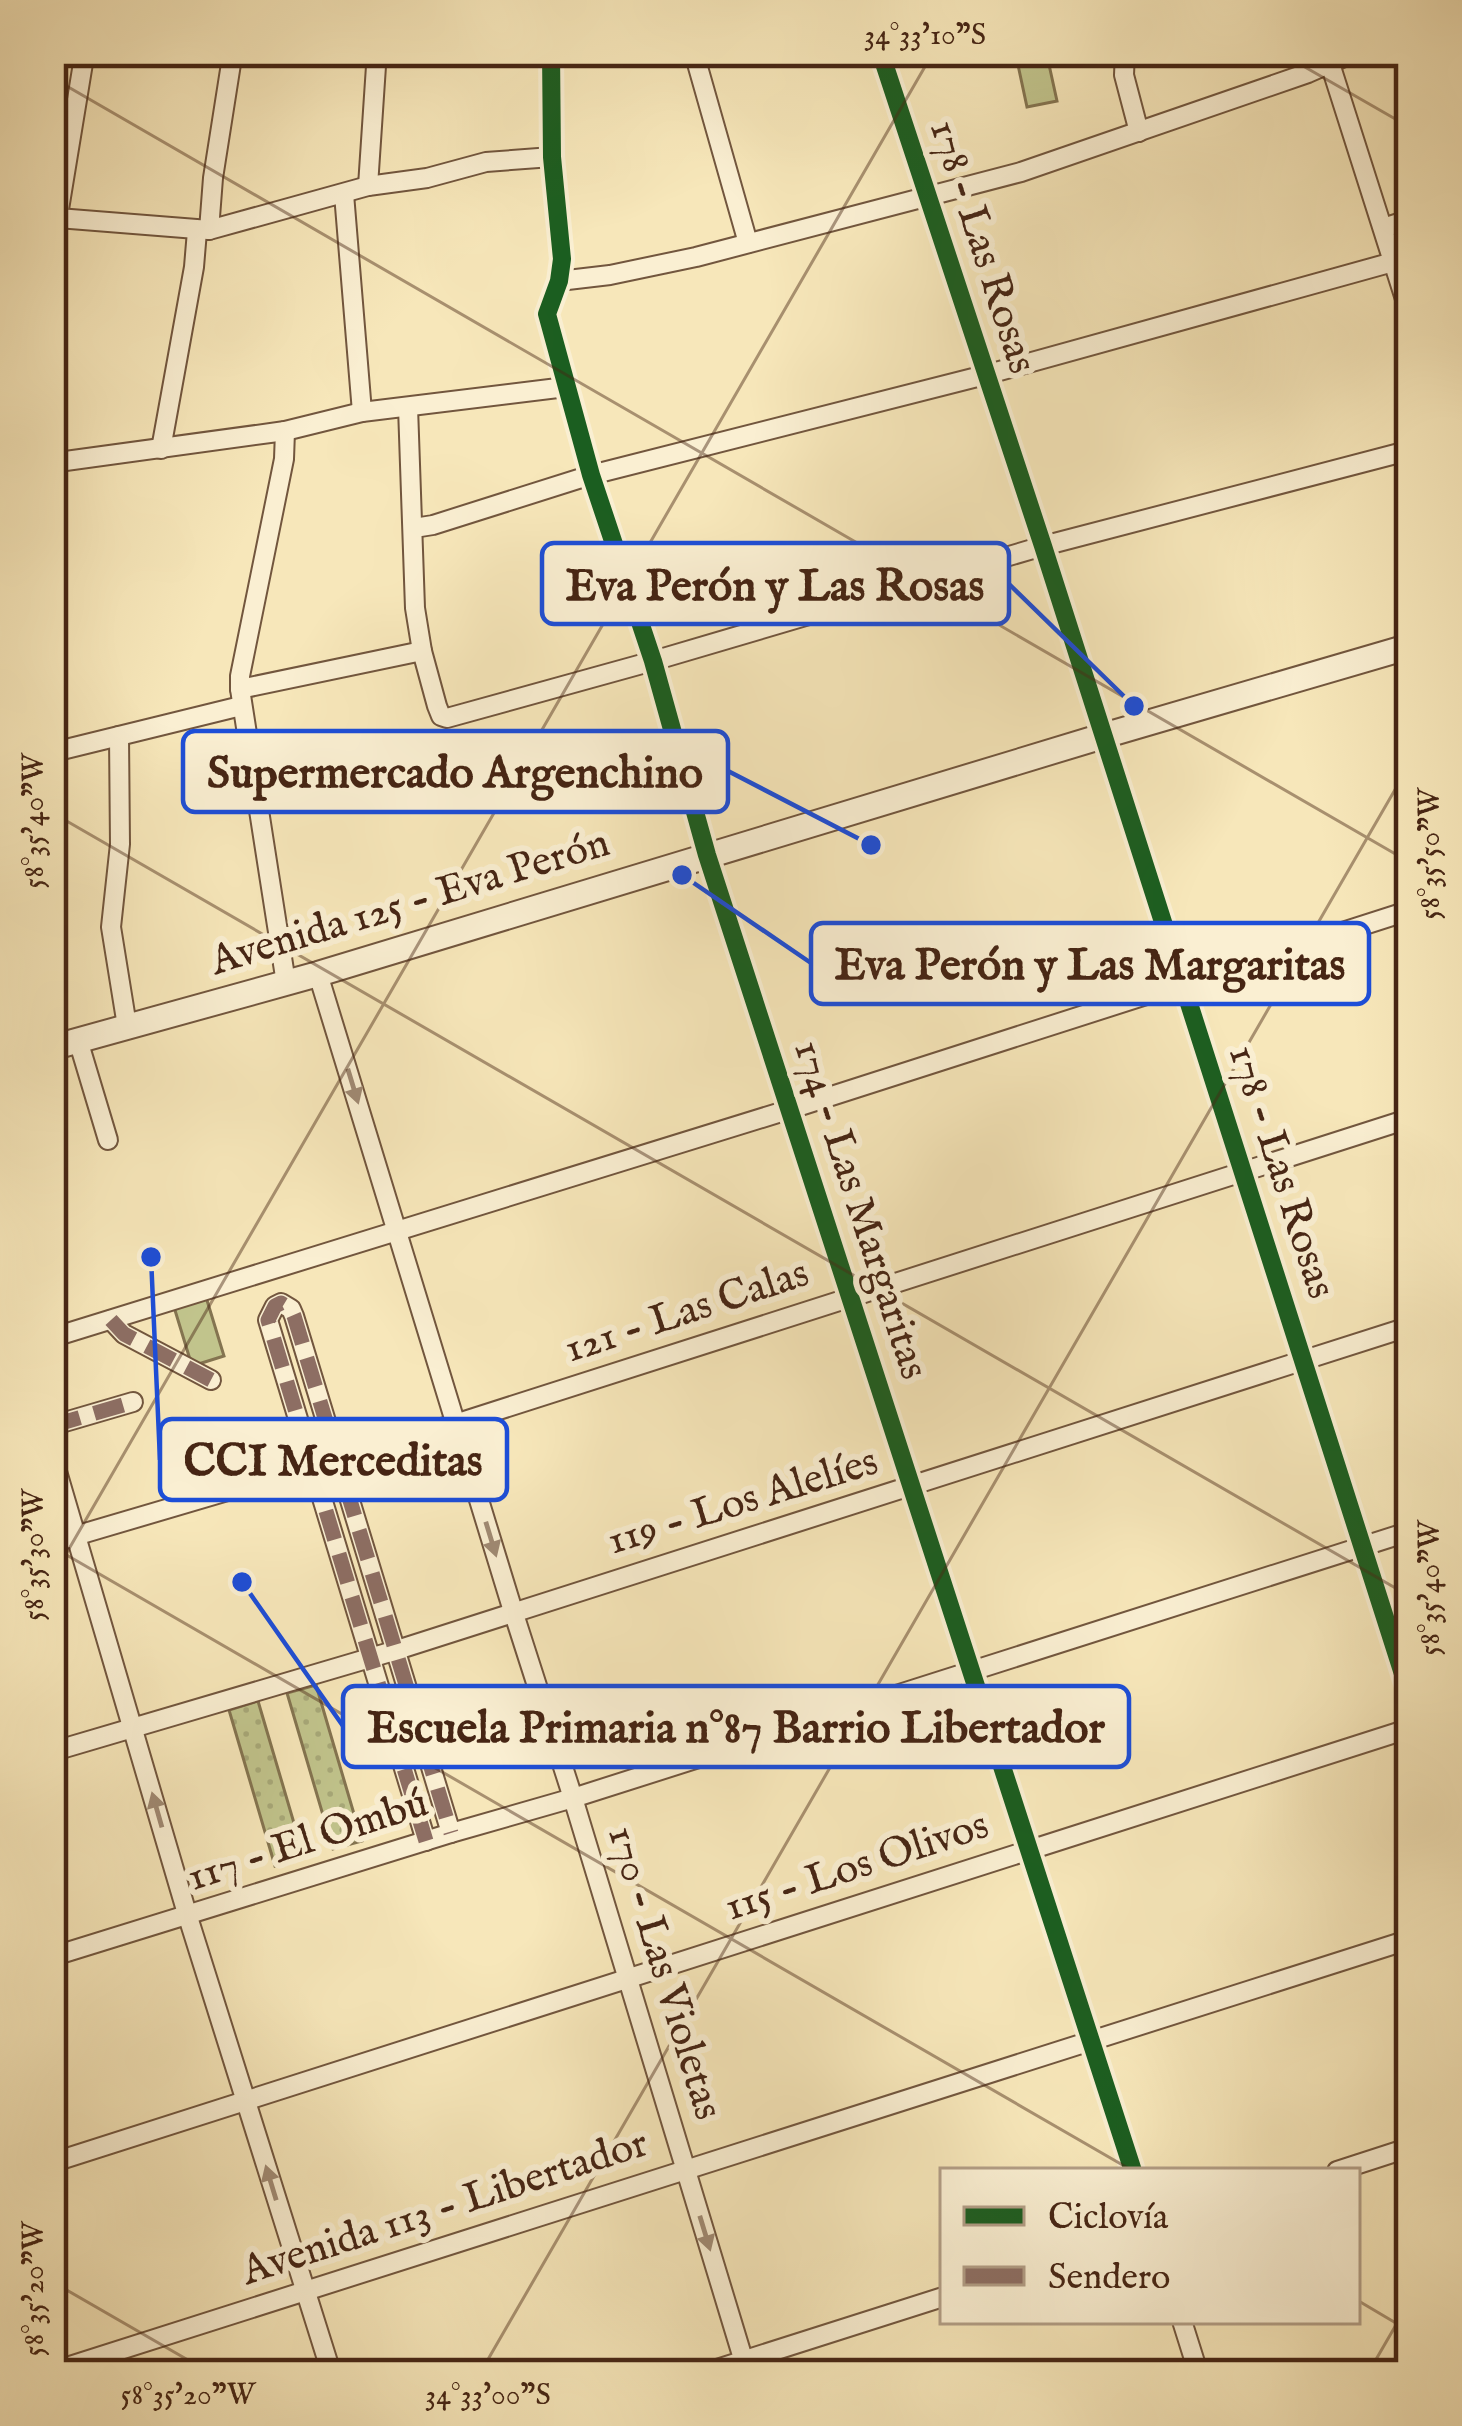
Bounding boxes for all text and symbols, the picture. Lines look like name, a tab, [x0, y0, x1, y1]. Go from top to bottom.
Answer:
text: 34°33'10"S	[864, 17, 986, 55]
street label: 178 - Las Rosas	[916, 113, 1048, 381]
callout: Eva Perón y Las Rosas	[542, 543, 1009, 624]
text: Eva Perón y Las Rosas	[566, 559, 984, 616]
callout: Supermercado Argenchino	[183, 731, 728, 812]
text: Supermercado Argenchino	[207, 746, 703, 803]
text: 58°35'40"W	[16, 752, 54, 889]
text: 58°35'50"W	[1412, 787, 1450, 920]
street label: Avenida 125 - Eva Perón	[203, 817, 616, 989]
callout: Eva Perón y Las Margaritas	[811, 923, 1369, 1004]
text: Eva Perón y Las Margaritas	[835, 938, 1345, 995]
street label: 174 - Las Margaritas	[780, 1034, 940, 1386]
street label: 178 - Las Rosas	[1215, 1038, 1347, 1306]
one-way arrow	[344, 1068, 363, 1105]
street label: 121 - Las Calas	[558, 1248, 816, 1376]
callout: CCI Merceditas	[160, 1419, 507, 1500]
text: CCI Merceditas	[183, 1434, 483, 1491]
street label: 119 - Los Alelíes	[601, 1436, 885, 1568]
text: 58°35'30"W	[16, 1488, 54, 1621]
text: 58°35'40"W	[1412, 1519, 1450, 1656]
one-way arrow	[482, 1521, 501, 1558]
callout: Escuela Primaria n°87 Barrio Libertador	[343, 1686, 1129, 1767]
text: Escuela Primaria n°87 Barrio Libertador	[367, 1701, 1105, 1758]
street label: 117 - El Ombú	[181, 1777, 435, 1905]
one-way arrow	[147, 1792, 165, 1828]
street label: 115 - Los Olivos	[718, 1799, 996, 1935]
street label: 170 - Las Violetas	[594, 1820, 734, 2126]
street label: Avenida 113 - Libertador	[234, 2117, 655, 2299]
one-way arrow	[261, 2164, 279, 2201]
legend	[940, 2168, 1360, 2324]
text: Ciclovía	[1048, 2195, 1169, 2241]
one-way arrow	[697, 2215, 715, 2252]
text: 58°35'20"W	[16, 2220, 54, 2356]
text: Sendero	[1048, 2255, 1171, 2301]
text: 58°35'20"W	[121, 2377, 257, 2415]
text: 34°33'00"S	[425, 2377, 551, 2415]

